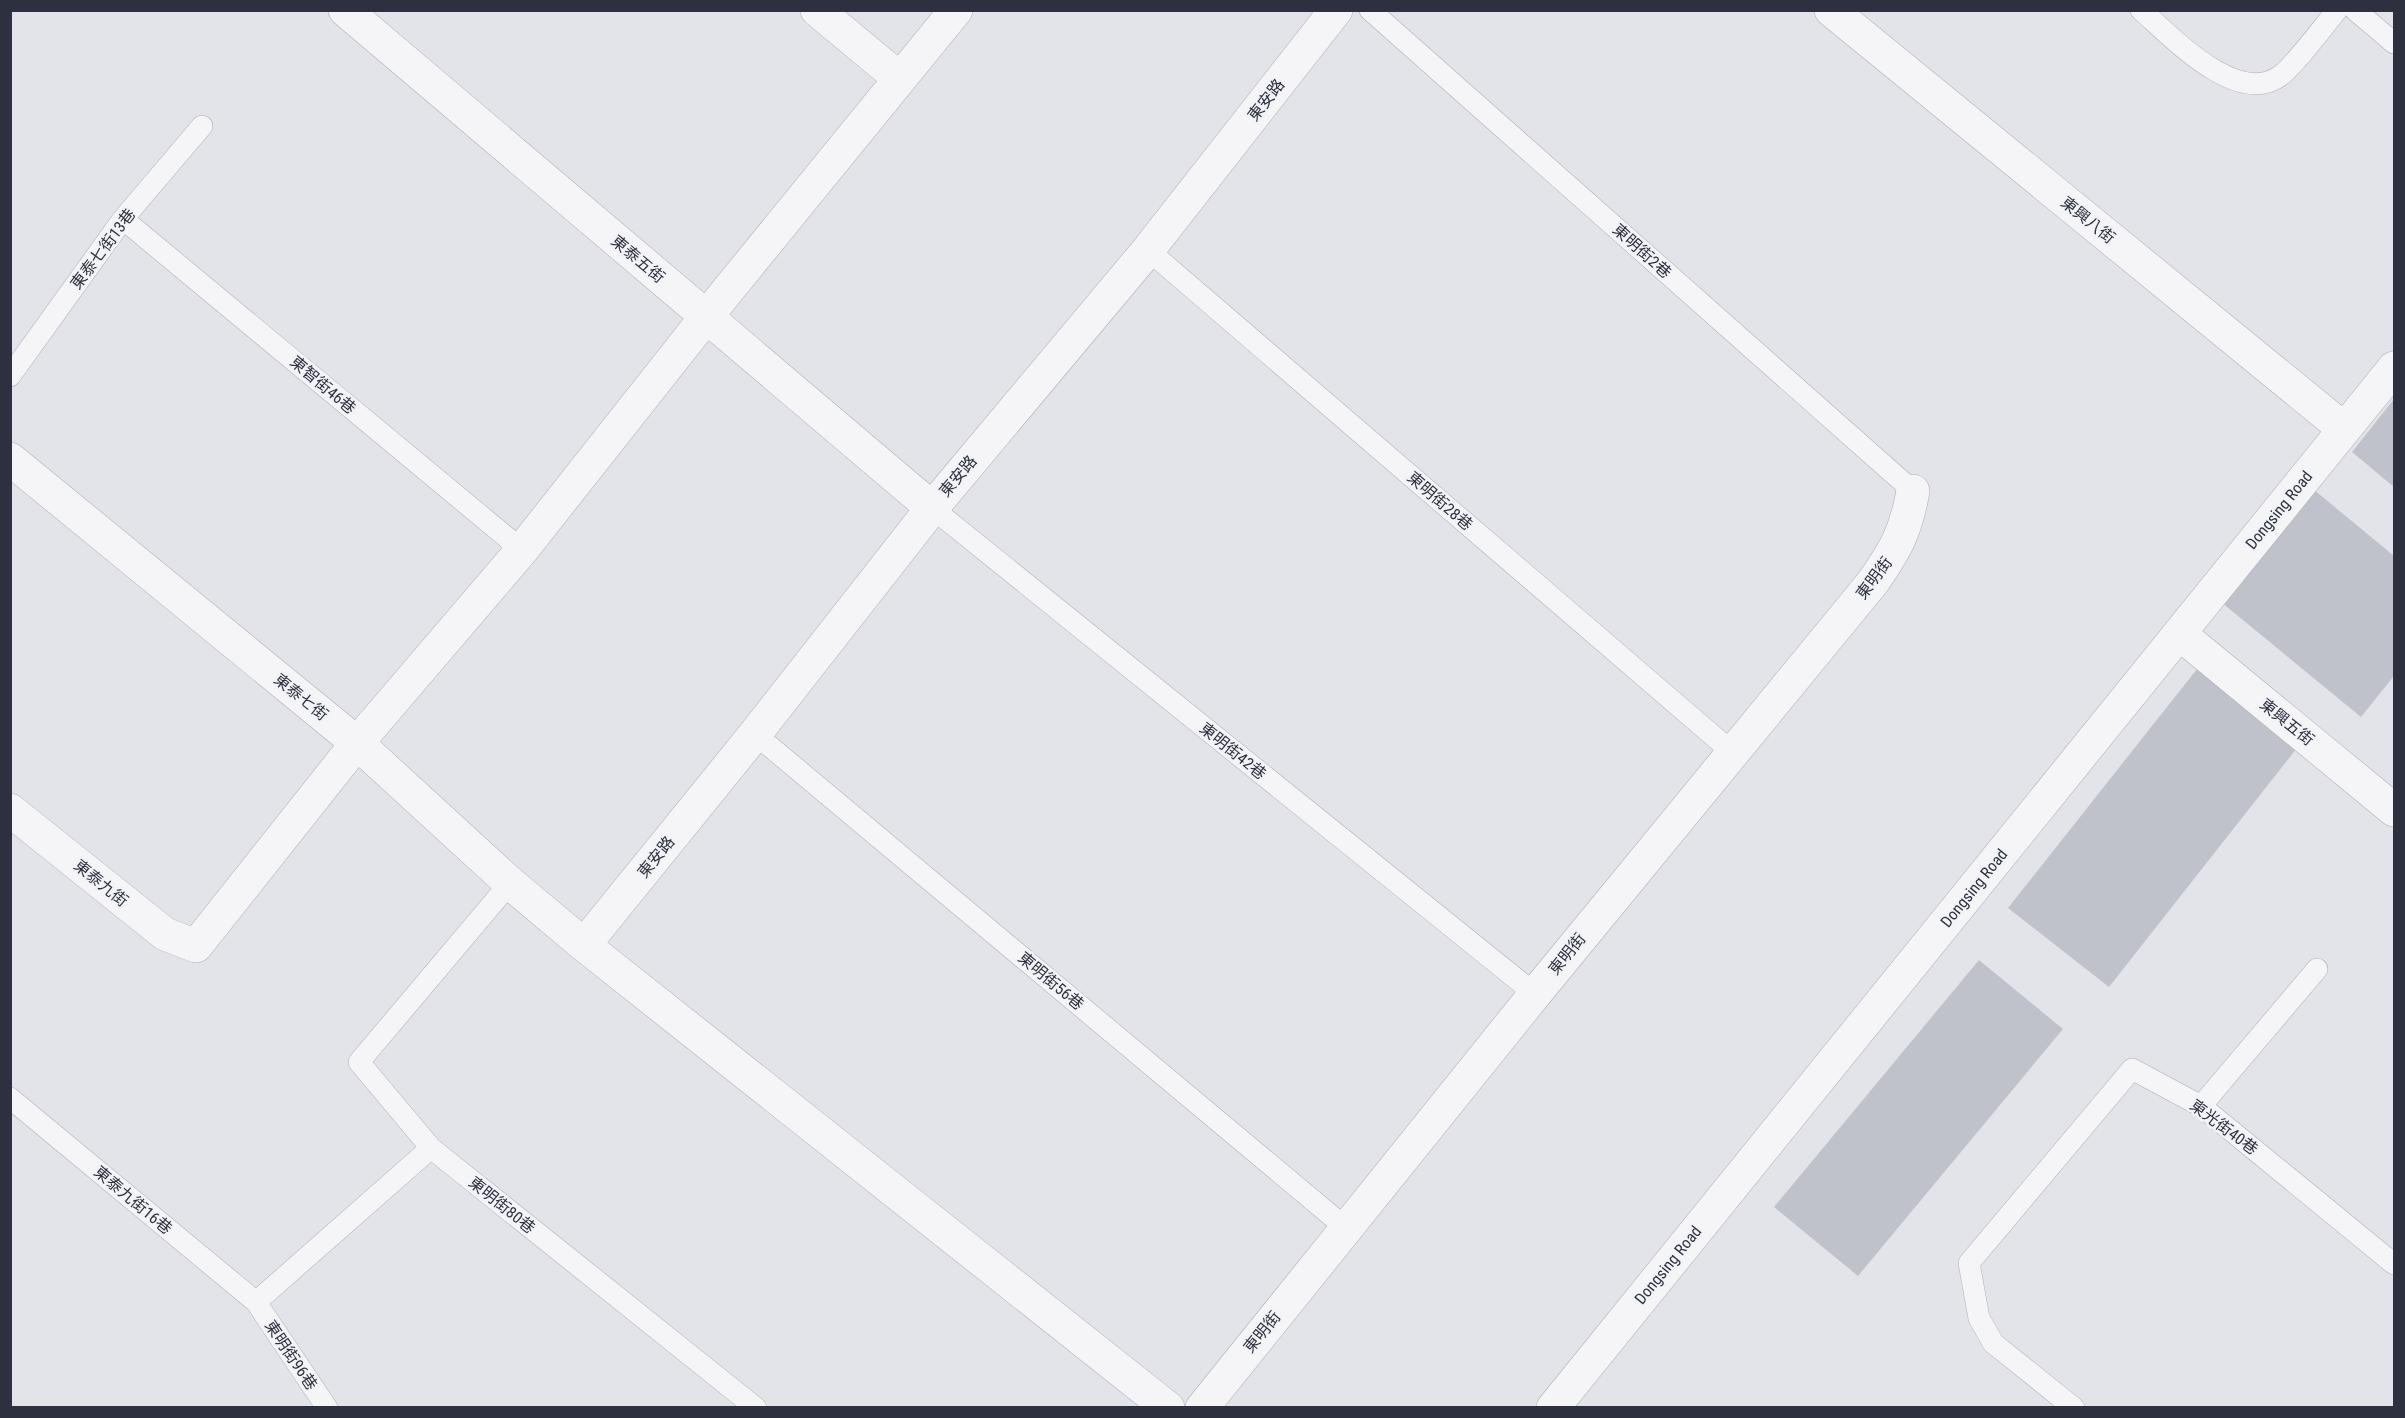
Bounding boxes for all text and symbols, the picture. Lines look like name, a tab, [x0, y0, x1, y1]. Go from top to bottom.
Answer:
street label: 東安路	[1244, 75, 1288, 125]
street label: 東興八街	[2057, 192, 2119, 248]
street label: 東泰七街13巷	[67, 205, 139, 293]
street label: 東明街2巷	[1609, 220, 1675, 282]
street label: 東泰五街	[607, 231, 669, 287]
street label: 東智街46巷	[286, 352, 360, 418]
street label: 東安路	[935, 452, 981, 500]
street label: Dongsing Road	[2242, 467, 2316, 553]
street label: 東明街28巷	[1404, 468, 1476, 534]
street label: 東明街	[1852, 553, 1896, 603]
street label: 東泰七街	[270, 669, 332, 725]
street label: 東興五街	[2256, 694, 2318, 750]
street label: 東明街42巷	[1196, 719, 1270, 783]
street label: 東安路	[634, 832, 678, 882]
street label: Dongsing Road	[1937, 845, 2011, 931]
street label: 東泰九街	[70, 855, 132, 911]
street label: 東明街	[1545, 929, 1589, 979]
street label: 東明街56巷	[1014, 948, 1088, 1014]
street label: 東光街40巷	[2186, 1095, 2262, 1159]
street label: 東泰九街16巷	[90, 1162, 176, 1238]
street label: 東明街80巷	[465, 1173, 539, 1237]
street label: Dongsing Road	[1631, 1222, 1705, 1308]
street label: 東明街	[1240, 1307, 1284, 1357]
street label: 東明街96巷	[261, 1317, 321, 1393]

